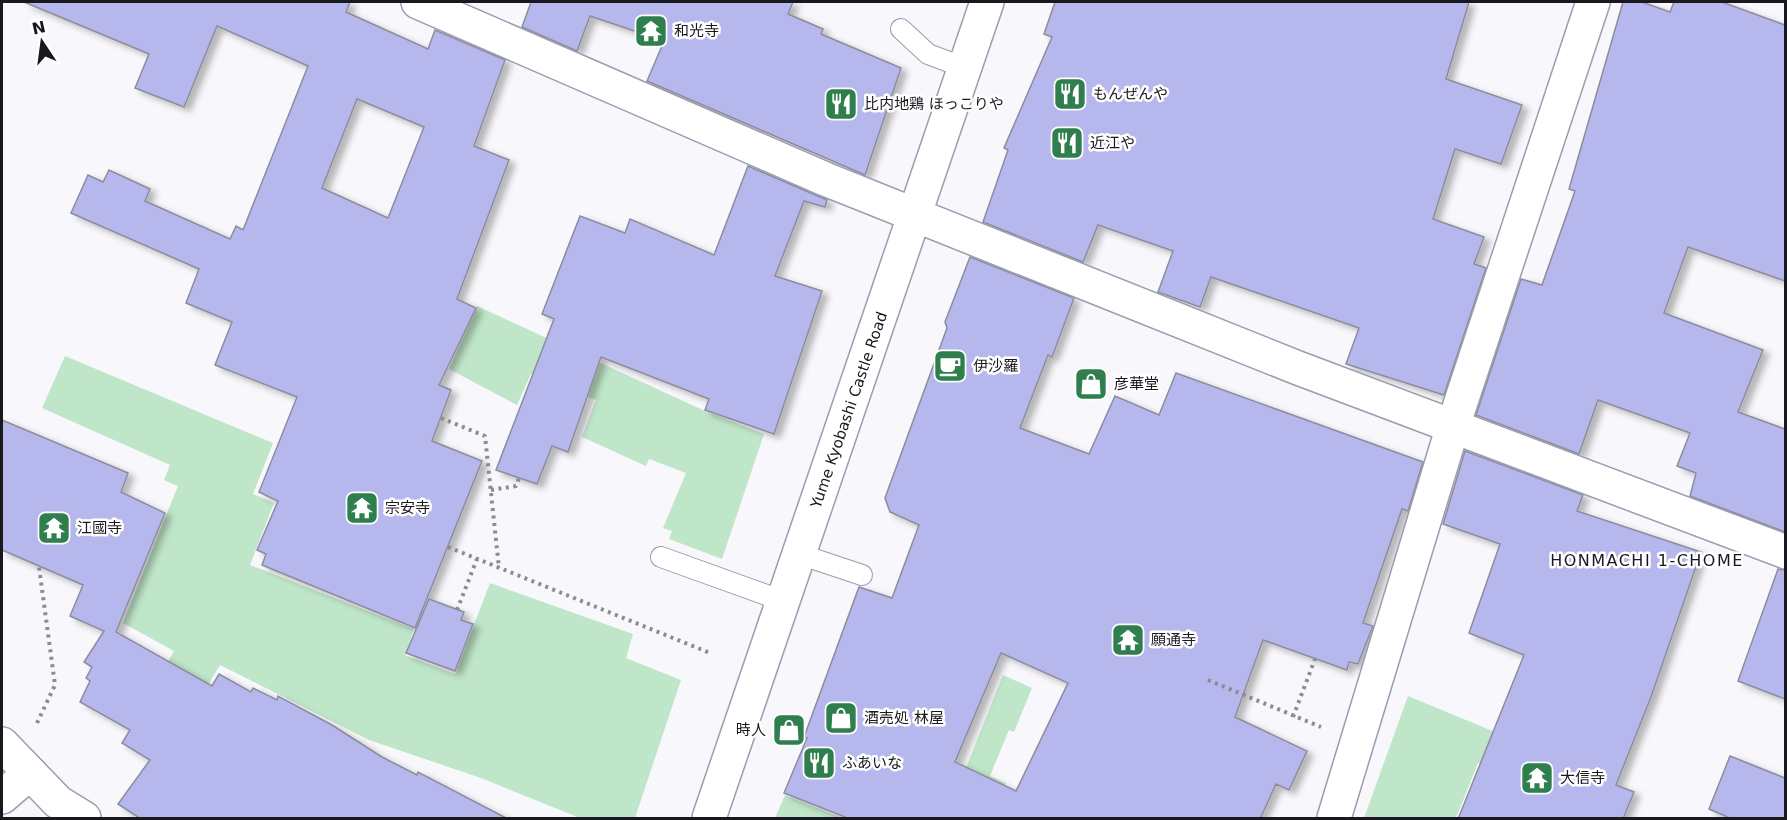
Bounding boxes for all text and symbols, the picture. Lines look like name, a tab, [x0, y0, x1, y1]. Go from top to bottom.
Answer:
north arrow	[12, 12, 72, 72]
temple icon: 和光寺	[633, 13, 669, 49]
text: N	[30, 17, 47, 39]
place label: 和光寺	[674, 22, 719, 40]
restaurant icon: もんぜんや	[1052, 76, 1088, 112]
place label: もんぜんや	[1093, 85, 1168, 103]
restaurant icon: 比内地鶏 ほっこりや	[823, 86, 859, 122]
place label: 比内地鶏 ほっこりや	[864, 95, 1004, 113]
restaurant icon: 近江や	[1049, 125, 1085, 161]
place label: 近江や	[1090, 134, 1135, 152]
street label: Yume Kyobashi Castle Road	[807, 309, 891, 512]
cafe icon: 伊沙羅	[932, 348, 968, 384]
place label: 伊沙羅	[973, 357, 1018, 375]
shop icon: 彦華堂	[1073, 366, 1109, 402]
place label: 彦華堂	[1114, 375, 1159, 393]
temple icon: 宗安寺	[344, 490, 380, 526]
place label: 宗安寺	[385, 499, 430, 517]
temple icon: 江國寺	[36, 510, 72, 546]
place label: 江國寺	[77, 519, 122, 537]
district label: HONMACHI 1-CHOME	[1550, 551, 1744, 570]
temple icon: 願通寺	[1110, 622, 1146, 658]
place label: 願通寺	[1151, 631, 1196, 649]
shop icon: 酒売処 林屋	[823, 700, 859, 736]
place label: 酒売処 林屋	[864, 709, 944, 727]
shop icon: 時人	[771, 712, 807, 748]
place label: 時人	[736, 721, 766, 739]
restaurant icon: ふあいな	[801, 745, 837, 781]
place label: ふあいな	[842, 754, 902, 772]
temple icon: 大信寺	[1519, 760, 1555, 796]
place label: 大信寺	[1560, 769, 1605, 787]

